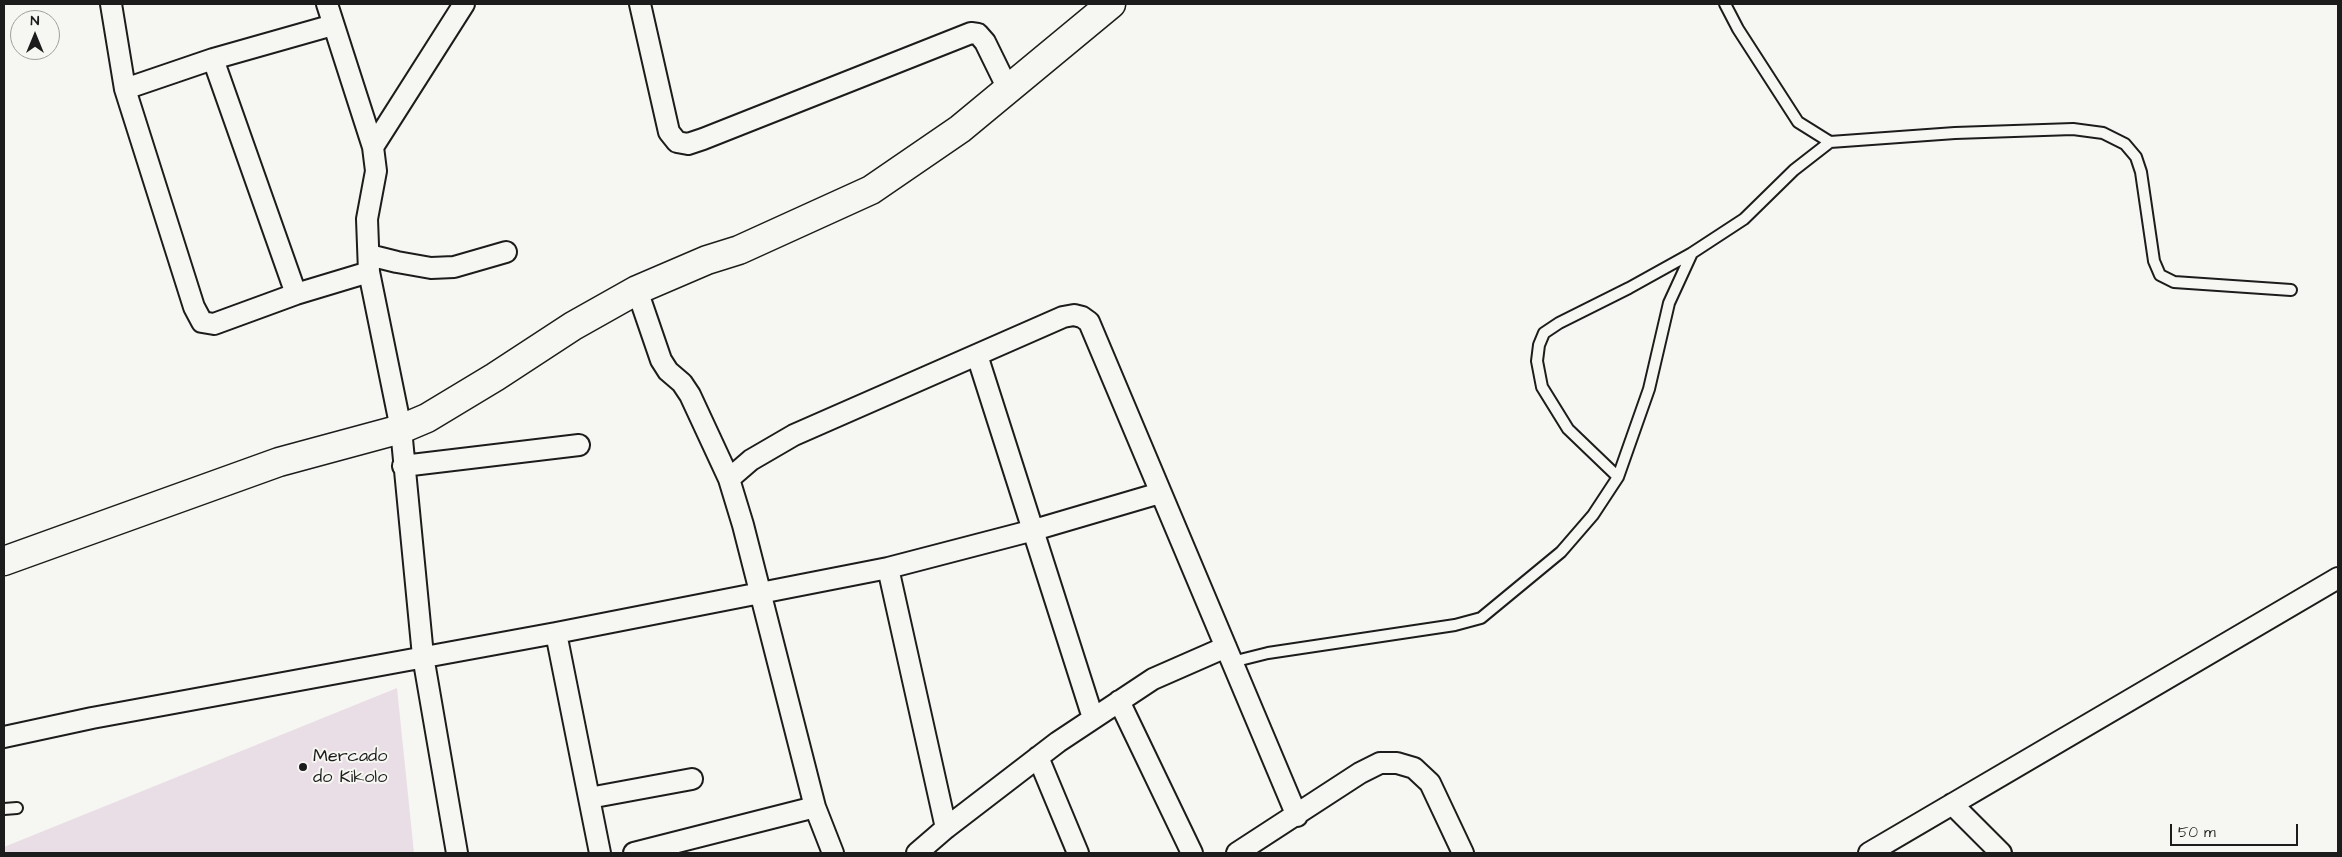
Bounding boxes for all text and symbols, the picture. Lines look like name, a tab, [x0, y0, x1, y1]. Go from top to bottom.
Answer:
north arrow	[10, 10, 60, 60]
text: N	[31, 11, 39, 31]
place label: Mercado do Kikolo	[313, 746, 387, 789]
marker: Mercado do Kikolo	[297, 761, 309, 773]
scale bar	[2172, 814, 2300, 846]
text: 50 m	[2178, 822, 2216, 843]

